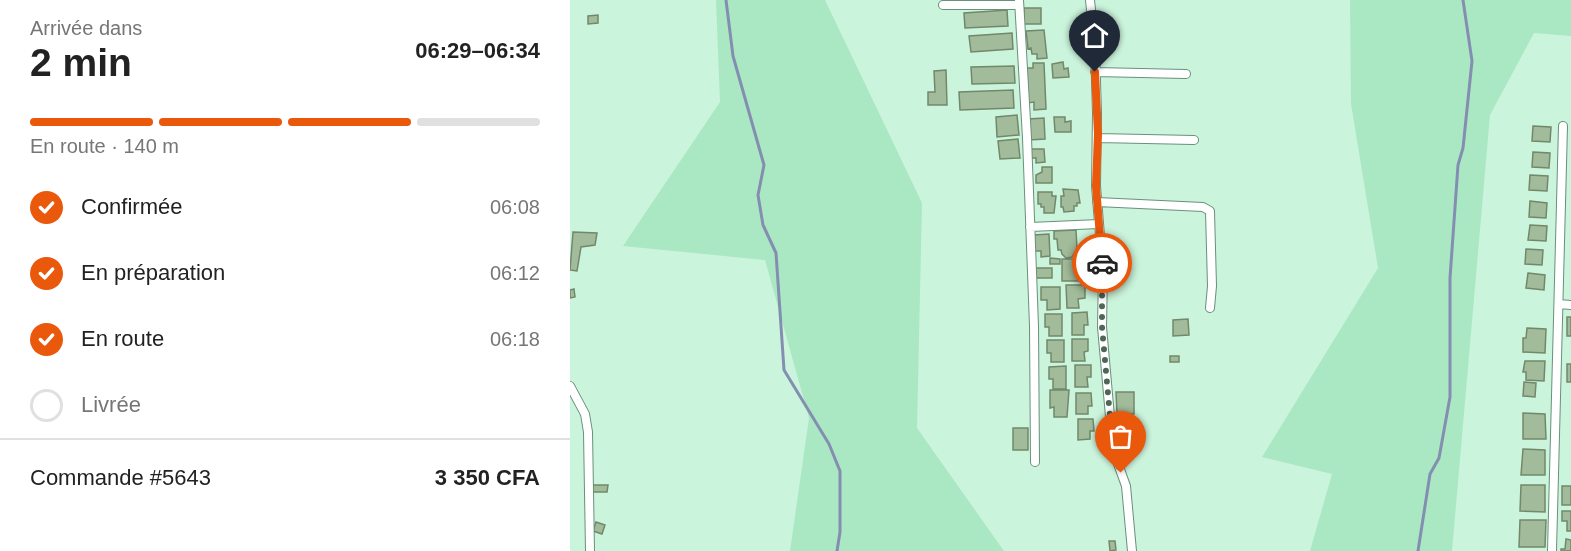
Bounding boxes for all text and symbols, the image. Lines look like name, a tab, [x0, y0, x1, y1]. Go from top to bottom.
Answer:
pin	[1069, 10, 1120, 72]
text: Arrivée dans	[30, 17, 142, 39]
icon: home	[1078, 19, 1111, 52]
text: 06:29–06:34	[415, 38, 540, 63]
text: 2 min	[30, 41, 132, 84]
text: En route · 140 m	[30, 135, 179, 157]
icon: check	[30, 191, 63, 224]
text: Confirmée	[81, 194, 182, 219]
text: 06:08	[490, 196, 540, 218]
courier	[1072, 233, 1132, 293]
icon: car	[1086, 247, 1119, 280]
icon: check	[30, 257, 63, 290]
text: En préparation	[81, 260, 225, 285]
text: 06:12	[490, 262, 540, 284]
icon: check	[30, 323, 63, 356]
text: En route	[81, 326, 164, 351]
text: 06:18	[490, 328, 540, 350]
text: Livrée	[81, 392, 141, 417]
pin	[1095, 411, 1146, 473]
icon: bag	[1104, 420, 1137, 453]
text: Commande #5643	[30, 465, 211, 490]
text: 3 350 CFA	[435, 465, 540, 490]

